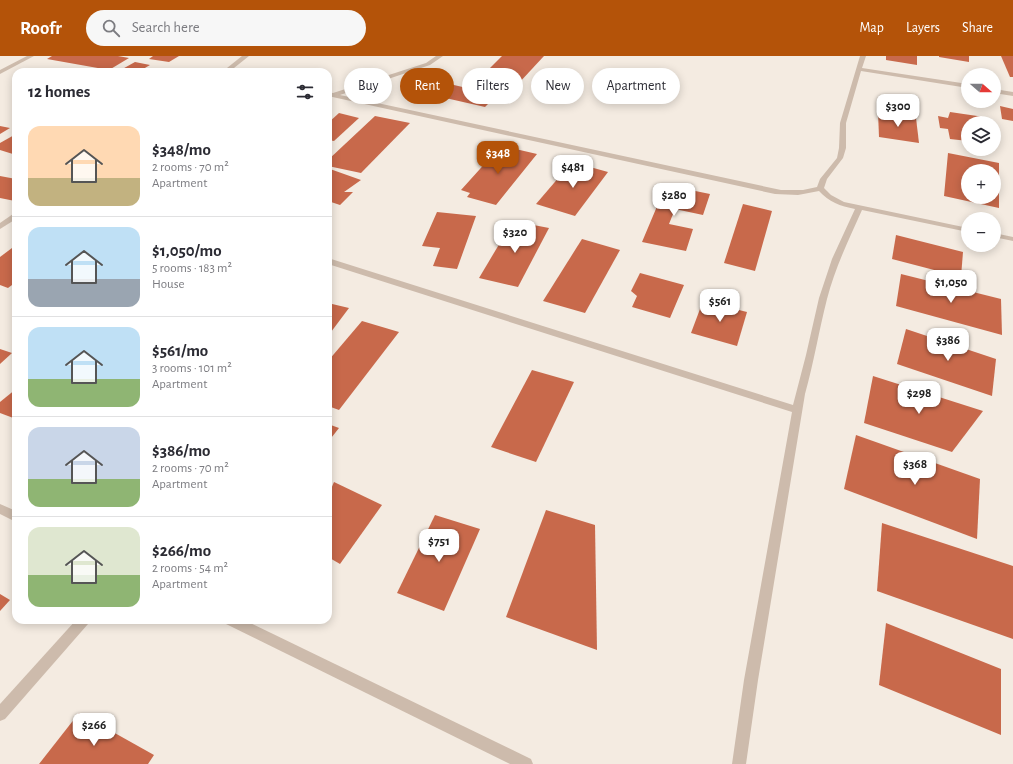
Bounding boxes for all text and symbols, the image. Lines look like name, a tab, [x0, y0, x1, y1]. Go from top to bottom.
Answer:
search box	[86, 10, 366, 46]
icon: search	[100, 17, 122, 39]
text: Roofr	[20, 19, 62, 38]
text: Search here	[132, 20, 200, 35]
text: Map	[859, 21, 884, 35]
text: Layers	[906, 21, 940, 35]
text: Share	[962, 21, 993, 35]
chip: Buy	[344, 68, 392, 104]
chip: Rent	[400, 68, 454, 104]
chip: Filters	[462, 68, 523, 104]
chip: New	[531, 68, 584, 104]
chip: Apartment	[592, 68, 680, 104]
north arrow	[961, 68, 1001, 108]
map controls	[961, 68, 1001, 252]
icon: filters	[294, 81, 316, 103]
text: 12 homes	[28, 83, 90, 100]
pin: $300	[874, 94, 922, 128]
text: $300	[886, 100, 911, 113]
button: layers	[961, 116, 1001, 156]
text: $348/mo	[152, 141, 211, 158]
pin: $348	[474, 141, 522, 175]
icon: home	[60, 142, 108, 190]
text: $348	[486, 147, 510, 160]
pin: $481	[549, 155, 597, 189]
text: 2 rooms · 70 m²	[152, 161, 229, 174]
text: $481	[561, 161, 585, 174]
button: +	[961, 164, 1001, 204]
text: Apartment	[152, 177, 207, 190]
pin: $280	[650, 183, 698, 217]
text: $280	[661, 189, 687, 202]
button: −	[961, 212, 1001, 252]
pin: $320	[491, 220, 539, 254]
text: $320	[503, 226, 527, 239]
text: $1,050/mo	[152, 242, 222, 259]
icon: home	[60, 243, 108, 291]
text: 5 rooms · 183 m²	[152, 262, 232, 275]
pin: $1,050	[918, 270, 984, 304]
text: $1,050	[935, 276, 967, 289]
text: House	[152, 278, 184, 291]
pin: $561	[696, 289, 744, 323]
text: $561	[709, 295, 731, 308]
pin: $386	[924, 328, 972, 362]
text: $386	[936, 334, 960, 347]
text: $561/mo	[152, 342, 208, 359]
icon: home	[60, 343, 108, 391]
text: 3 rooms · 101 m²	[152, 362, 232, 375]
text: Apartment	[152, 378, 207, 391]
pin: $298	[895, 381, 943, 415]
text: $298	[907, 387, 931, 400]
text: $386/mo	[152, 442, 211, 459]
icon: home	[60, 443, 108, 491]
pin: $368	[891, 452, 939, 486]
text: $368	[903, 458, 927, 471]
text: 2 rooms · 70 m²	[152, 462, 229, 475]
text: Apartment	[152, 478, 207, 491]
pin: $751	[415, 529, 463, 563]
text: $751	[428, 535, 450, 548]
text: $266/mo	[152, 542, 211, 559]
icon: home	[60, 543, 108, 591]
text: 2 rooms · 54 m²	[152, 562, 228, 575]
text: Apartment	[152, 578, 207, 591]
pin: $266	[70, 713, 118, 747]
text: $266	[82, 719, 106, 732]

